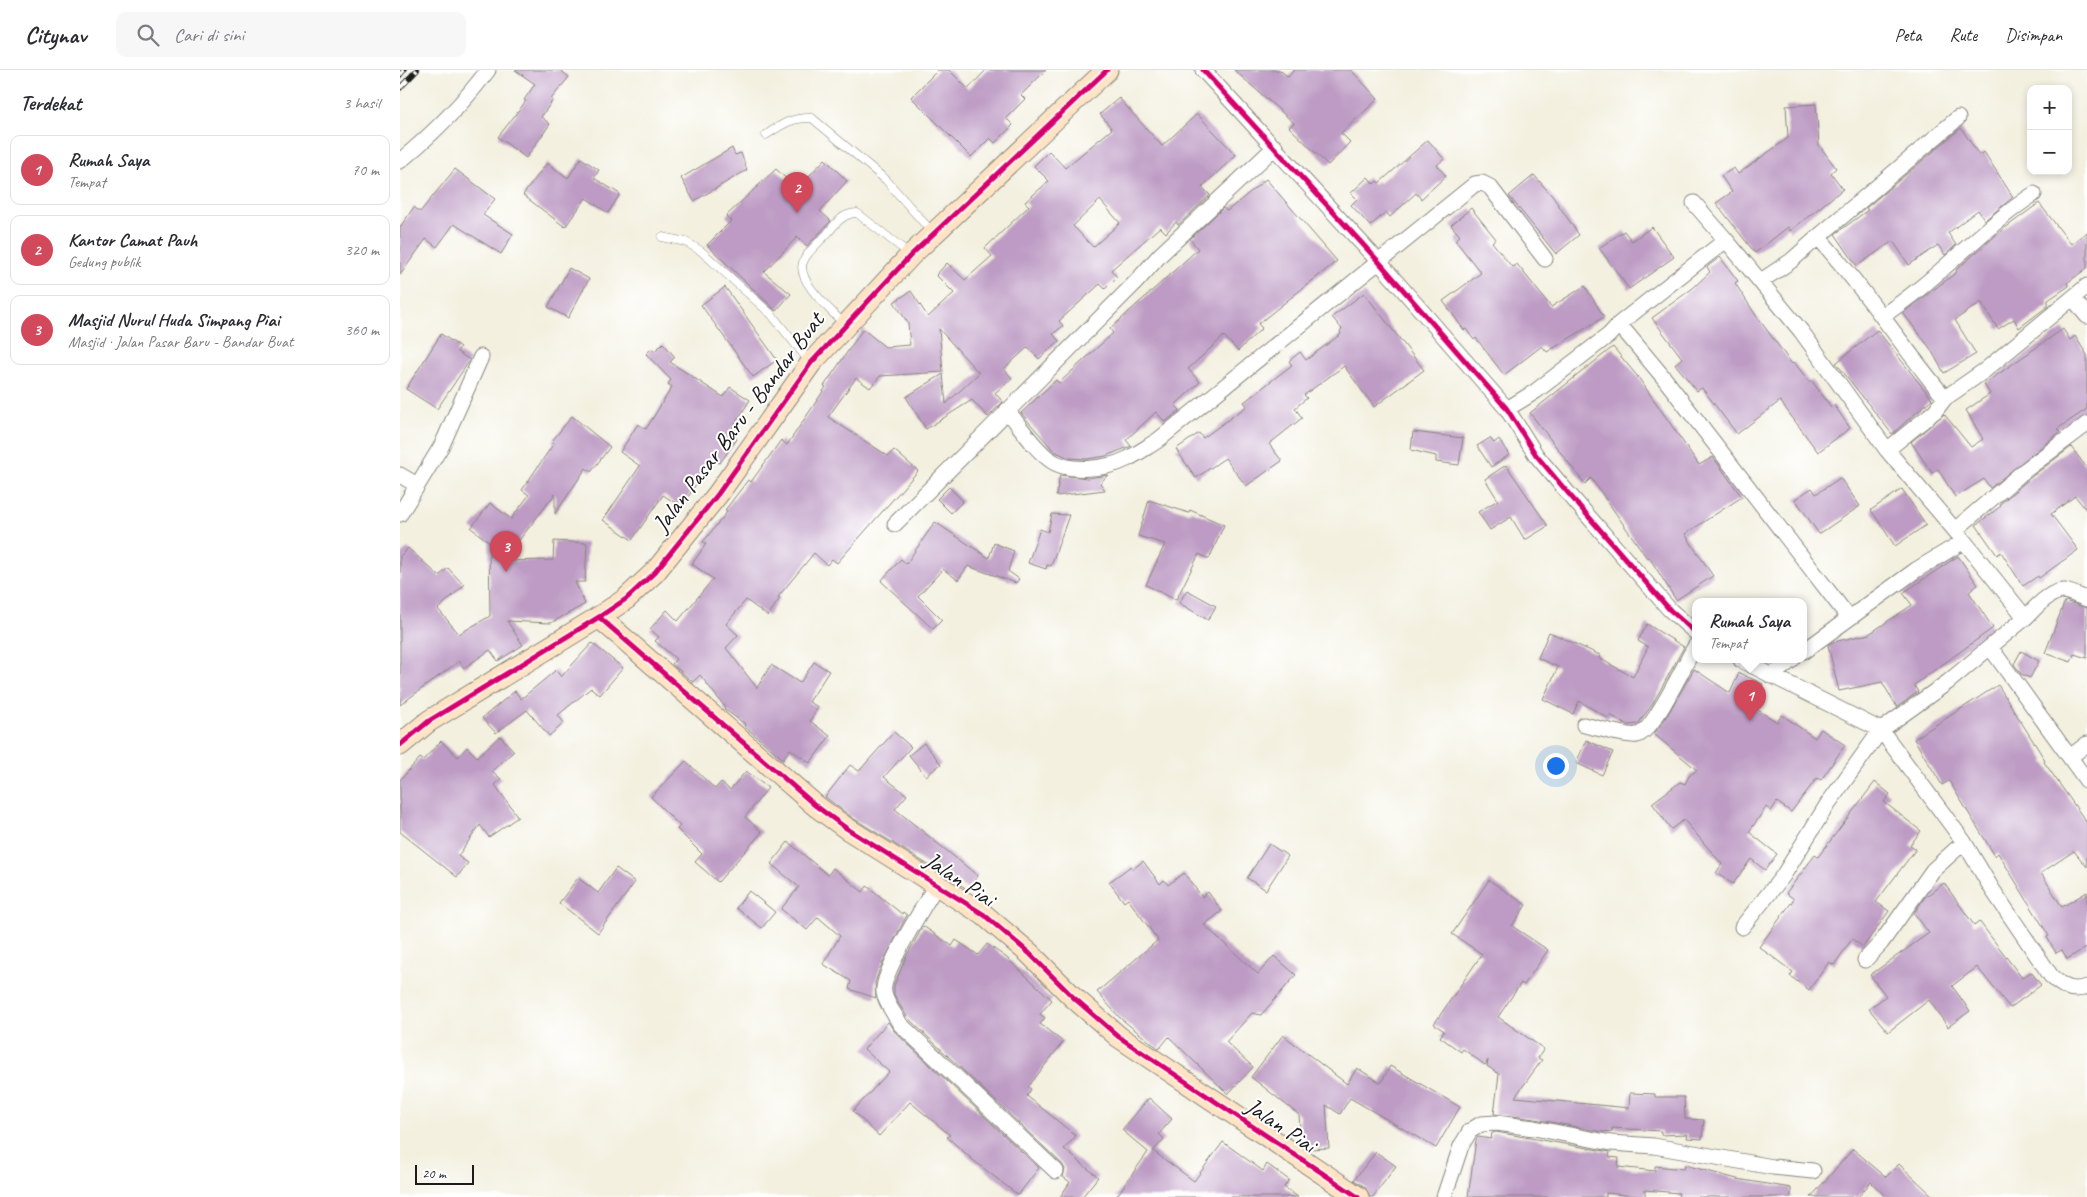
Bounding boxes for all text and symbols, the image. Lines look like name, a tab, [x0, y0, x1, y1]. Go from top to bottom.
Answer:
search box	[116, 12, 466, 57]
text: Citynav	[25, 20, 86, 50]
icon: search	[134, 21, 162, 49]
text: Cari di sini	[174, 23, 244, 47]
text: Peta	[1895, 24, 1922, 46]
text: Rute	[1950, 24, 1977, 46]
text: Disimpan	[2005, 24, 2062, 46]
map controls	[2027, 85, 2072, 175]
button: +	[2027, 85, 2072, 130]
text: Terdekat	[20, 90, 81, 116]
text: 3 hasil	[343, 93, 380, 113]
button: −	[2027, 130, 2072, 175]
text: Rumah Saya	[68, 148, 149, 172]
text: 1	[33, 160, 41, 180]
text: 70 m	[352, 160, 379, 180]
text: Tempat	[68, 172, 106, 192]
pin: 2	[781, 172, 813, 213]
text: Kantor Camat Pauh	[68, 228, 197, 252]
text: 2	[33, 240, 41, 260]
text: 320 m	[345, 240, 379, 260]
text: Gedung publik	[68, 252, 140, 272]
street label: Jalan Pasar Baru - Bandar Buat	[645, 305, 832, 538]
text: Masjid Nurul Huda Simpang Piai	[68, 308, 280, 332]
text: 3	[33, 320, 41, 340]
text: 360 m	[345, 320, 379, 340]
text: Masjid · Jalan Pasar Baru - Bandar Buat	[68, 332, 293, 352]
pin: 3	[490, 531, 522, 572]
popup	[1692, 598, 1807, 663]
text: Rumah Saya	[1709, 609, 1790, 633]
text: Tempat	[1709, 633, 1747, 653]
pin: 1	[1734, 680, 1766, 721]
your location	[1543, 753, 1569, 779]
street label: Jalan Piai	[918, 844, 1003, 915]
street label: Jalan Piai	[1239, 1090, 1324, 1161]
scale bar	[415, 1162, 474, 1185]
text: 20 m	[422, 1165, 446, 1182]

